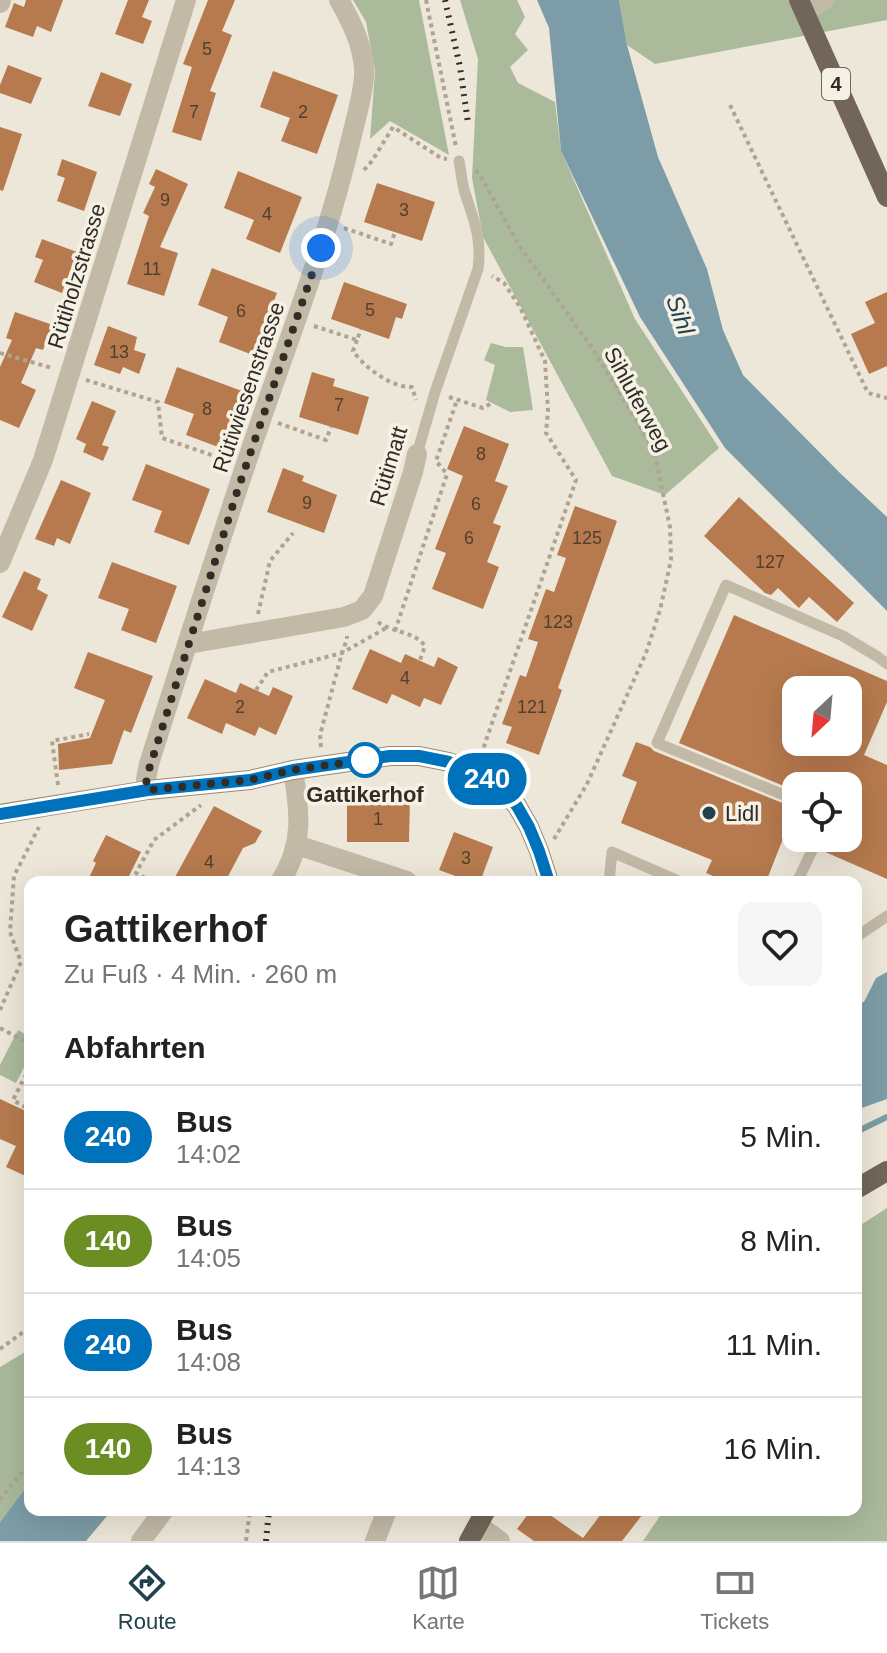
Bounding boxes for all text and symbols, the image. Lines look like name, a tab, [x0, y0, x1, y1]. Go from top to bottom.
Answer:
house number: 5	[202, 39, 212, 59]
road number: 4	[822, 68, 850, 100]
house number: 7	[189, 102, 199, 122]
house number: 2	[298, 102, 308, 122]
house number: 9	[160, 190, 170, 210]
house number: 3	[399, 200, 409, 220]
street label: Rütiholzstrasse	[43, 201, 110, 352]
house number: 4	[262, 204, 272, 224]
your location	[301, 228, 341, 268]
house number: 11	[143, 259, 161, 279]
water label: Sihl	[661, 291, 700, 339]
street label: Rütiwiesenstrasse	[208, 299, 289, 476]
house number: 5	[365, 300, 375, 320]
house number: 6	[236, 301, 246, 321]
house number: 13	[109, 342, 129, 362]
street label: Sihluferweg	[599, 343, 676, 456]
house number: 7	[334, 395, 344, 415]
house number: 8	[202, 399, 212, 419]
street label: Rütimatt	[365, 423, 412, 509]
house number: 8	[476, 444, 486, 464]
house number: 9	[302, 493, 312, 513]
house number: 6	[471, 494, 481, 514]
house number: 6	[464, 528, 474, 548]
house number: 125	[572, 528, 602, 548]
house number: 127	[755, 552, 785, 572]
house number: 123	[543, 612, 573, 632]
house number: 4	[400, 668, 410, 688]
north arrow	[782, 676, 862, 756]
map controls	[782, 676, 862, 852]
house number: 2	[235, 697, 245, 717]
house number: 121	[517, 697, 547, 717]
marker: Gattikerhof	[348, 743, 382, 777]
line badge: 240	[441, 753, 533, 805]
text: 240	[464, 763, 510, 794]
button: locate	[782, 772, 862, 852]
place label: Gattikerhof	[306, 782, 424, 807]
place label: Lidl	[725, 801, 759, 826]
marker: Lidl	[700, 804, 718, 822]
house number: 1	[373, 809, 383, 829]
house number: 3	[461, 848, 471, 868]
house number: 4	[204, 852, 214, 872]
button: heart	[738, 902, 822, 986]
text: Gattikerhof	[64, 908, 267, 950]
text: Zu Fuß · 4 Min. · 260 m	[64, 959, 337, 989]
text: Abfahrten	[64, 1031, 206, 1064]
text: Bus	[176, 1105, 233, 1138]
text: 5 Min.	[740, 1120, 822, 1153]
text: 240	[85, 1121, 131, 1152]
text: 14:02	[176, 1139, 241, 1169]
text: Bus	[176, 1209, 233, 1242]
text: 8 Min.	[740, 1224, 822, 1257]
text: 140	[85, 1225, 131, 1256]
text: 14:05	[176, 1243, 241, 1273]
text: Bus	[176, 1313, 233, 1346]
text: 11 Min.	[726, 1328, 822, 1361]
text: 240	[85, 1329, 131, 1360]
text: 14:08	[176, 1347, 241, 1377]
text: Bus	[176, 1417, 233, 1450]
text: 16 Min.	[724, 1432, 822, 1465]
text: 140	[85, 1433, 131, 1464]
text: 14:13	[176, 1451, 241, 1481]
tab: Route	[118, 1561, 177, 1635]
tab: Karte	[412, 1561, 465, 1635]
tab: Tickets	[700, 1561, 769, 1635]

